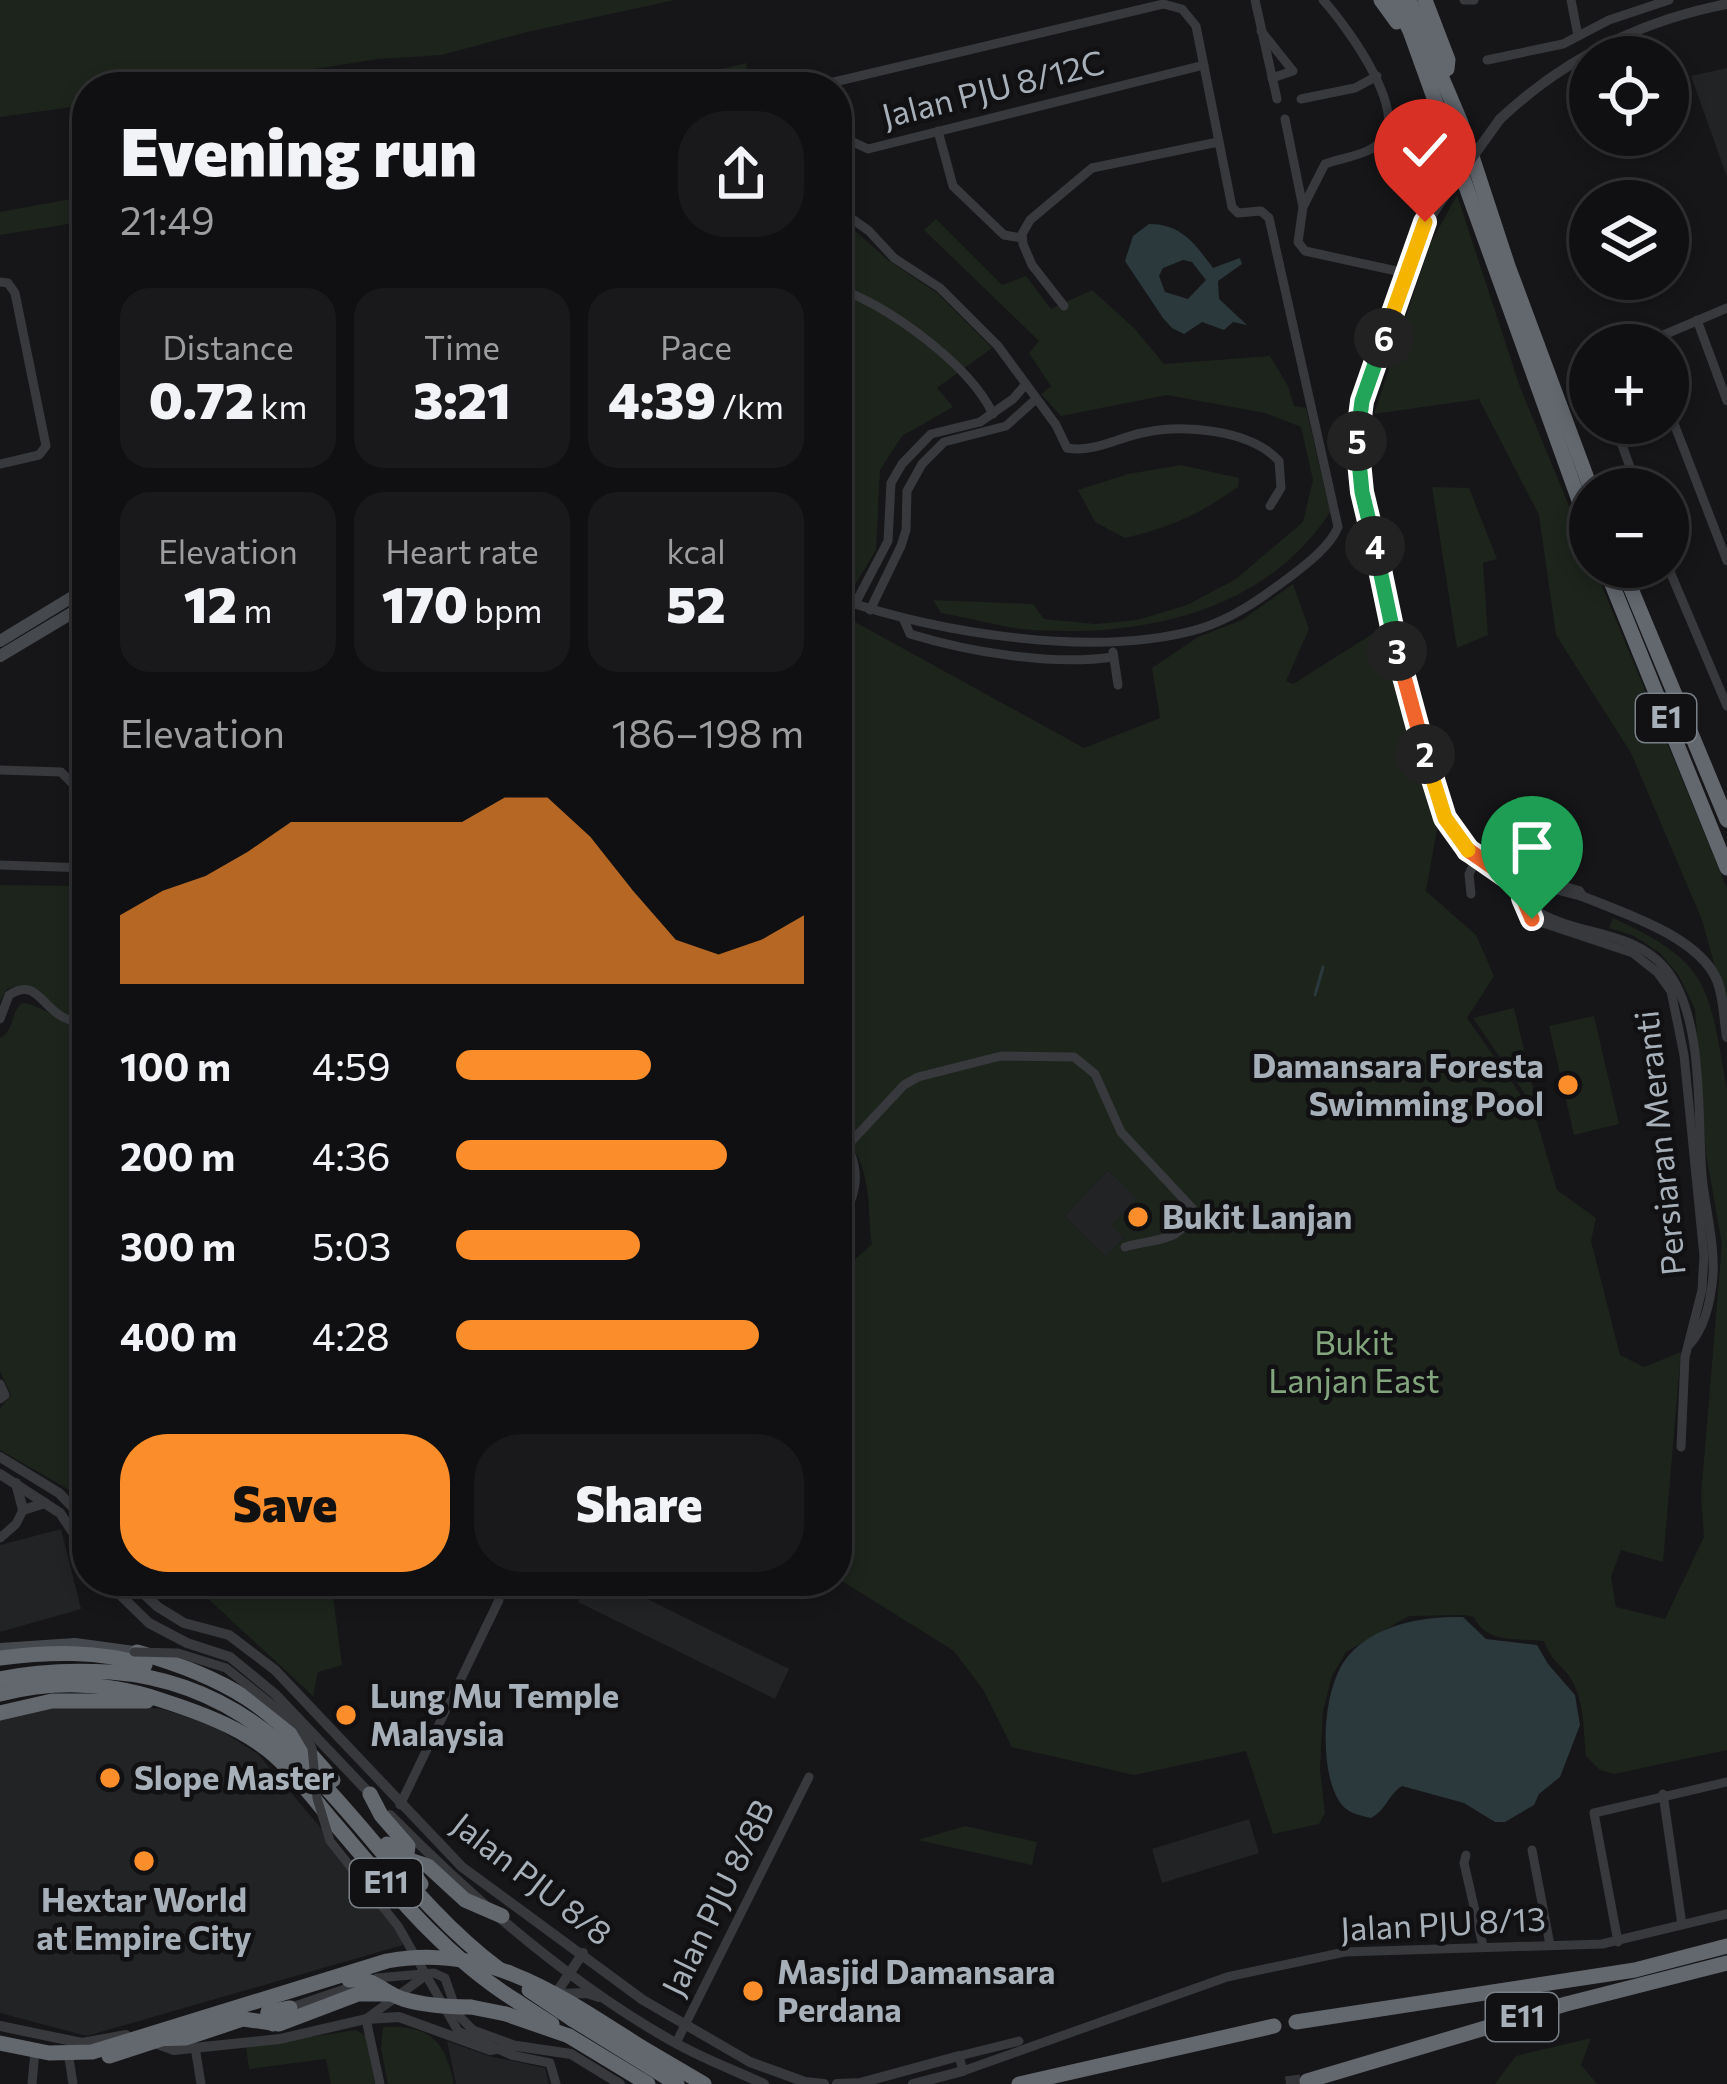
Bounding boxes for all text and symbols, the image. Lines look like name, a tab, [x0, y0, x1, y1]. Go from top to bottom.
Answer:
map controls	[1569, 36, 1689, 588]
button: locate	[1569, 36, 1689, 156]
street label: Jalan PJU 8/12C	[877, 40, 1108, 135]
pin	[1374, 99, 1476, 222]
text: Evening run	[120, 109, 477, 190]
button: share	[678, 111, 804, 237]
icon: check	[1392, 117, 1458, 183]
button: layers	[1569, 180, 1689, 300]
text: 21:49	[120, 195, 215, 243]
pin: 6	[1354, 308, 1414, 368]
text: 6	[1374, 317, 1394, 358]
button: +	[1569, 324, 1689, 444]
text: Distance	[162, 326, 294, 367]
text: Time	[424, 326, 500, 367]
text: Pace	[660, 326, 732, 367]
text: 0.72	[149, 367, 254, 430]
text: 3:21	[413, 367, 511, 430]
text: 4:39	[608, 367, 716, 430]
text: km	[254, 385, 307, 426]
text: /km	[716, 385, 784, 426]
pin: 5	[1327, 411, 1387, 471]
text: 5	[1347, 420, 1367, 461]
button: −	[1569, 468, 1689, 588]
pin: 4	[1345, 516, 1405, 576]
text: 4	[1365, 525, 1385, 566]
text: Elevation	[158, 530, 298, 571]
text: Heart rate	[385, 530, 539, 571]
text: kcal	[666, 530, 726, 571]
text: 12	[184, 571, 237, 634]
text: 170	[382, 571, 468, 634]
text: 52	[666, 571, 726, 634]
text: m	[237, 589, 272, 630]
text: bpm	[468, 589, 542, 630]
pin: 3	[1367, 621, 1427, 681]
text: 3	[1387, 630, 1407, 671]
road number: E1	[1636, 694, 1696, 742]
text: Elevation	[120, 708, 285, 756]
text: 186–198 m	[611, 708, 804, 756]
pin: 2	[1395, 724, 1455, 784]
text: 2	[1416, 733, 1434, 774]
pin	[1481, 796, 1583, 919]
icon: arrive	[1499, 814, 1565, 880]
street label: Persiaran Meranti	[1624, 1009, 1693, 1278]
text: 100 m	[120, 1041, 231, 1089]
text: 4:59	[312, 1041, 391, 1089]
place label: Damansara Foresta Swimming Pool	[1252, 1044, 1544, 1123]
marker: Damansara Foresta Swimming Pool	[1555, 1072, 1581, 1098]
text: 200 m	[120, 1131, 235, 1179]
text: 4:36	[312, 1131, 391, 1179]
place label: Bukit Lanjan	[1162, 1195, 1352, 1236]
marker: Bukit Lanjan	[1125, 1204, 1151, 1230]
text: 300 m	[120, 1221, 236, 1269]
text: 5:03	[312, 1221, 391, 1269]
text: 400 m	[120, 1311, 237, 1359]
text: 4:28	[312, 1311, 390, 1359]
park label: Bukit Lanjan East	[1268, 1321, 1440, 1400]
button: Save	[120, 1434, 450, 1572]
button: Share	[474, 1434, 804, 1572]
place label: Lung Mu Temple Malaysia	[370, 1674, 619, 1753]
marker: Lung Mu Temple Malaysia	[333, 1702, 359, 1728]
place label: Slope Master	[134, 1756, 335, 1797]
marker: Slope Master	[97, 1765, 123, 1791]
street label: Jalan PJU 8/8B	[652, 1793, 782, 2002]
street label: Jalan PJU 8/8	[445, 1803, 621, 1953]
marker: Hextar World at Empire City	[131, 1848, 157, 1874]
road number: E11	[350, 1859, 422, 1907]
place label: Hextar World at Empire City	[36, 1878, 252, 1957]
street label: Jalan PJU 8/13	[1339, 1897, 1547, 1948]
place label: Masjid Damansara Perdana	[777, 1950, 1056, 2029]
marker: Masjid Damansara Perdana	[740, 1978, 766, 2004]
road number: E11	[1486, 1993, 1558, 2041]

